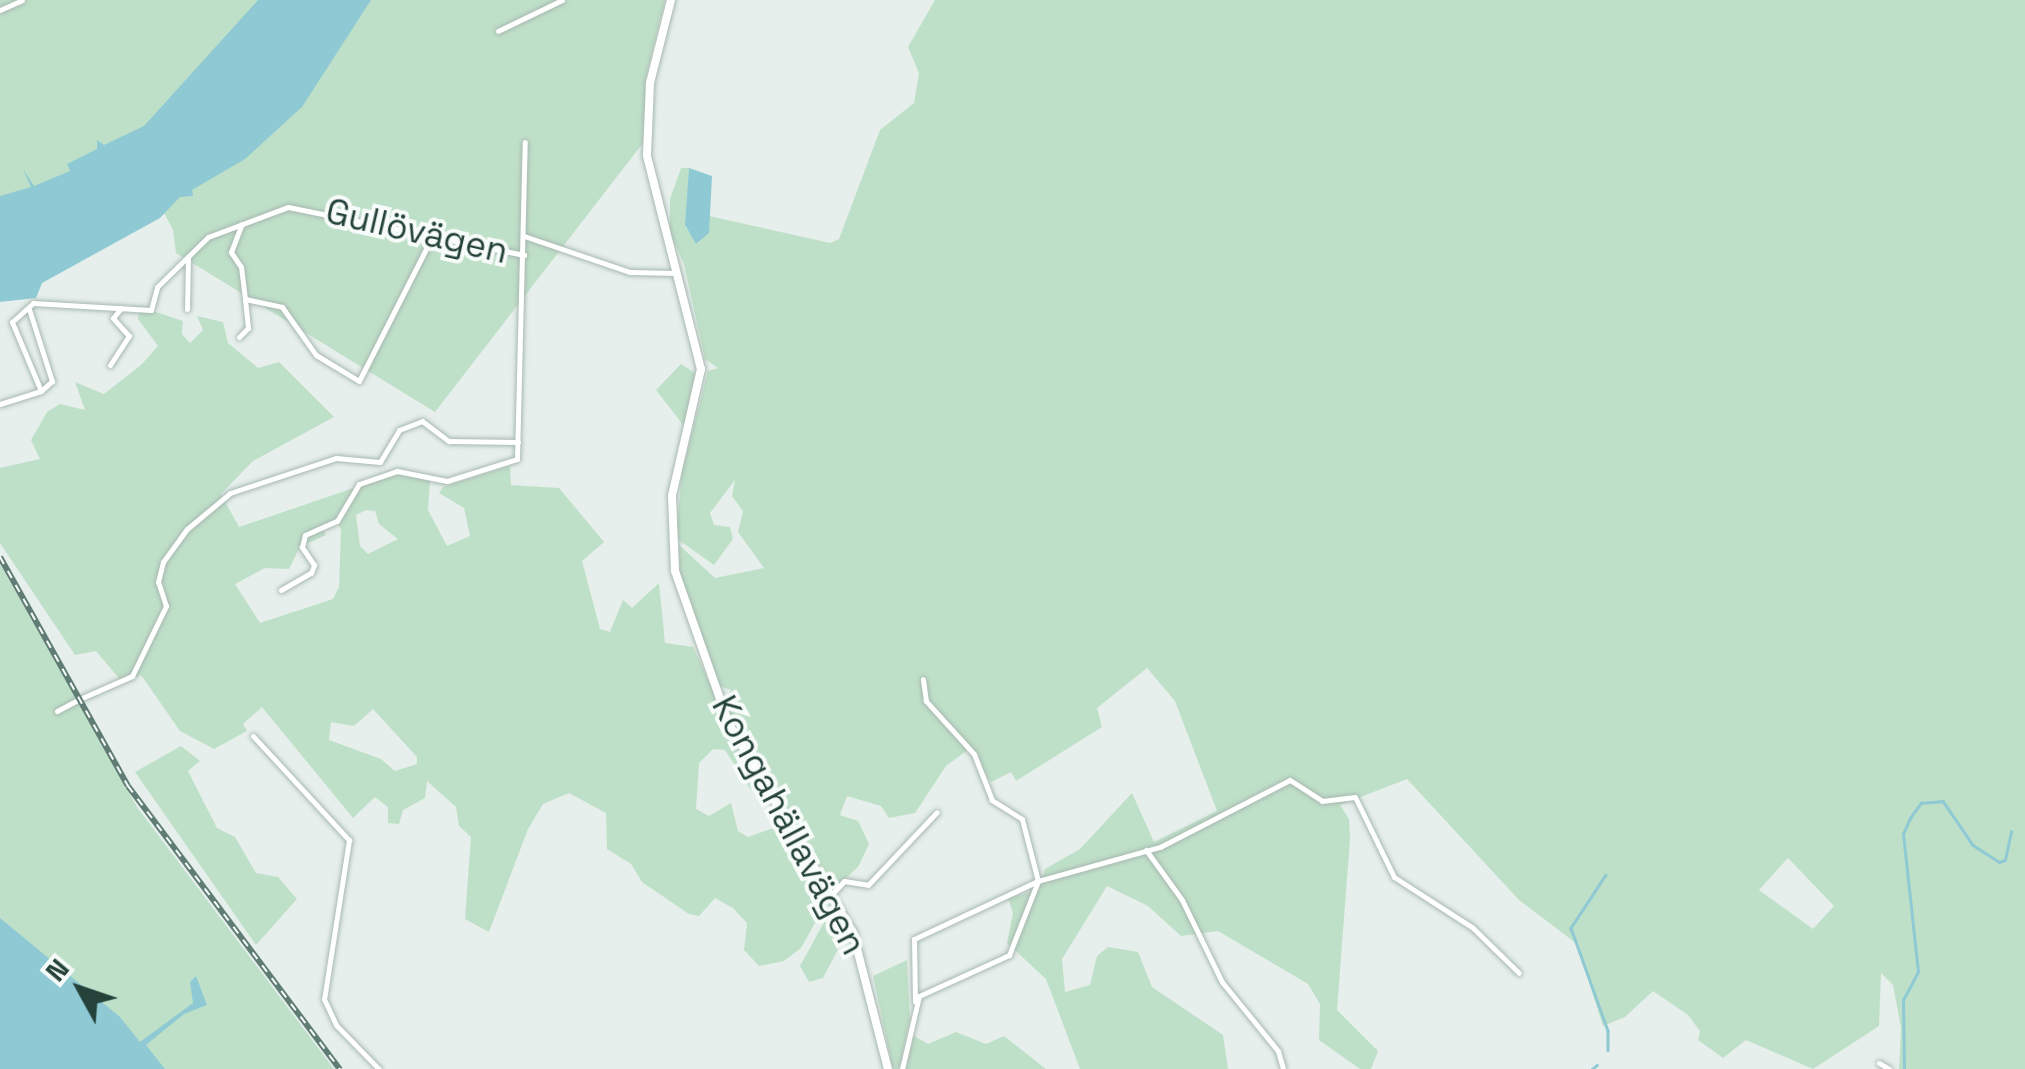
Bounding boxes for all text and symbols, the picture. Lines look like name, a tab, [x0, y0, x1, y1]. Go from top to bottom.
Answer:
street label: Gullövägen	[322, 190, 512, 272]
street label: Kongahällavägen	[703, 689, 875, 961]
north arrow	[30, 939, 130, 1039]
text: N	[37, 951, 77, 988]

